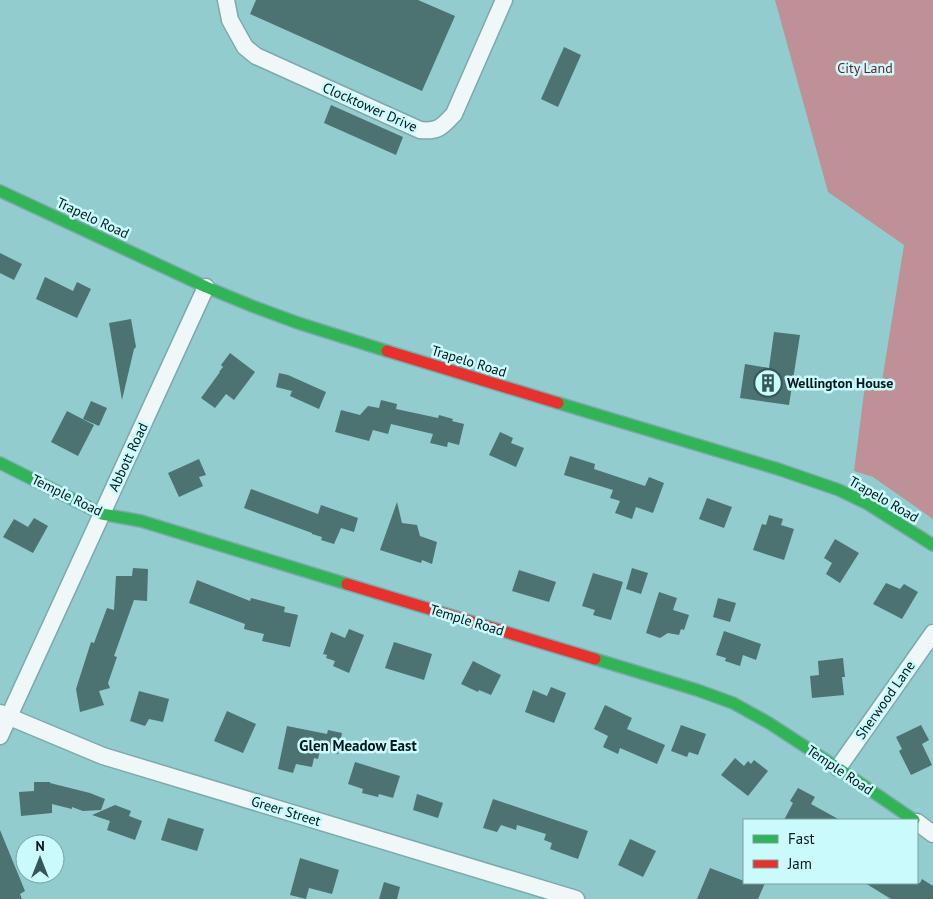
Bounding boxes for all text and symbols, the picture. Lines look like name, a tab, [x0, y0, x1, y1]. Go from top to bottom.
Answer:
park label: City Land	[837, 59, 893, 77]
street label: Clocktower Drive	[320, 78, 420, 136]
street label: Trapelo Road	[54, 193, 132, 243]
street label: Trapelo Road	[429, 341, 509, 381]
building icon: Wellington House	[753, 368, 783, 398]
place label: Wellington House	[787, 374, 893, 392]
street label: Abbott Road	[104, 420, 152, 494]
street label: Temple Road	[29, 470, 105, 520]
street label: Trapelo Road	[846, 472, 922, 526]
street label: Temple Road	[428, 600, 506, 640]
street label: Sherwood Lane	[851, 657, 919, 743]
district label: Glen Meadow East	[299, 736, 417, 755]
street label: Temple Road	[803, 741, 877, 799]
street label: Greer Street	[249, 792, 323, 830]
legend	[743, 819, 918, 884]
text: Fast	[788, 829, 815, 848]
north arrow	[15, 834, 65, 884]
text: N	[35, 837, 45, 855]
text: Jam	[787, 854, 812, 873]

